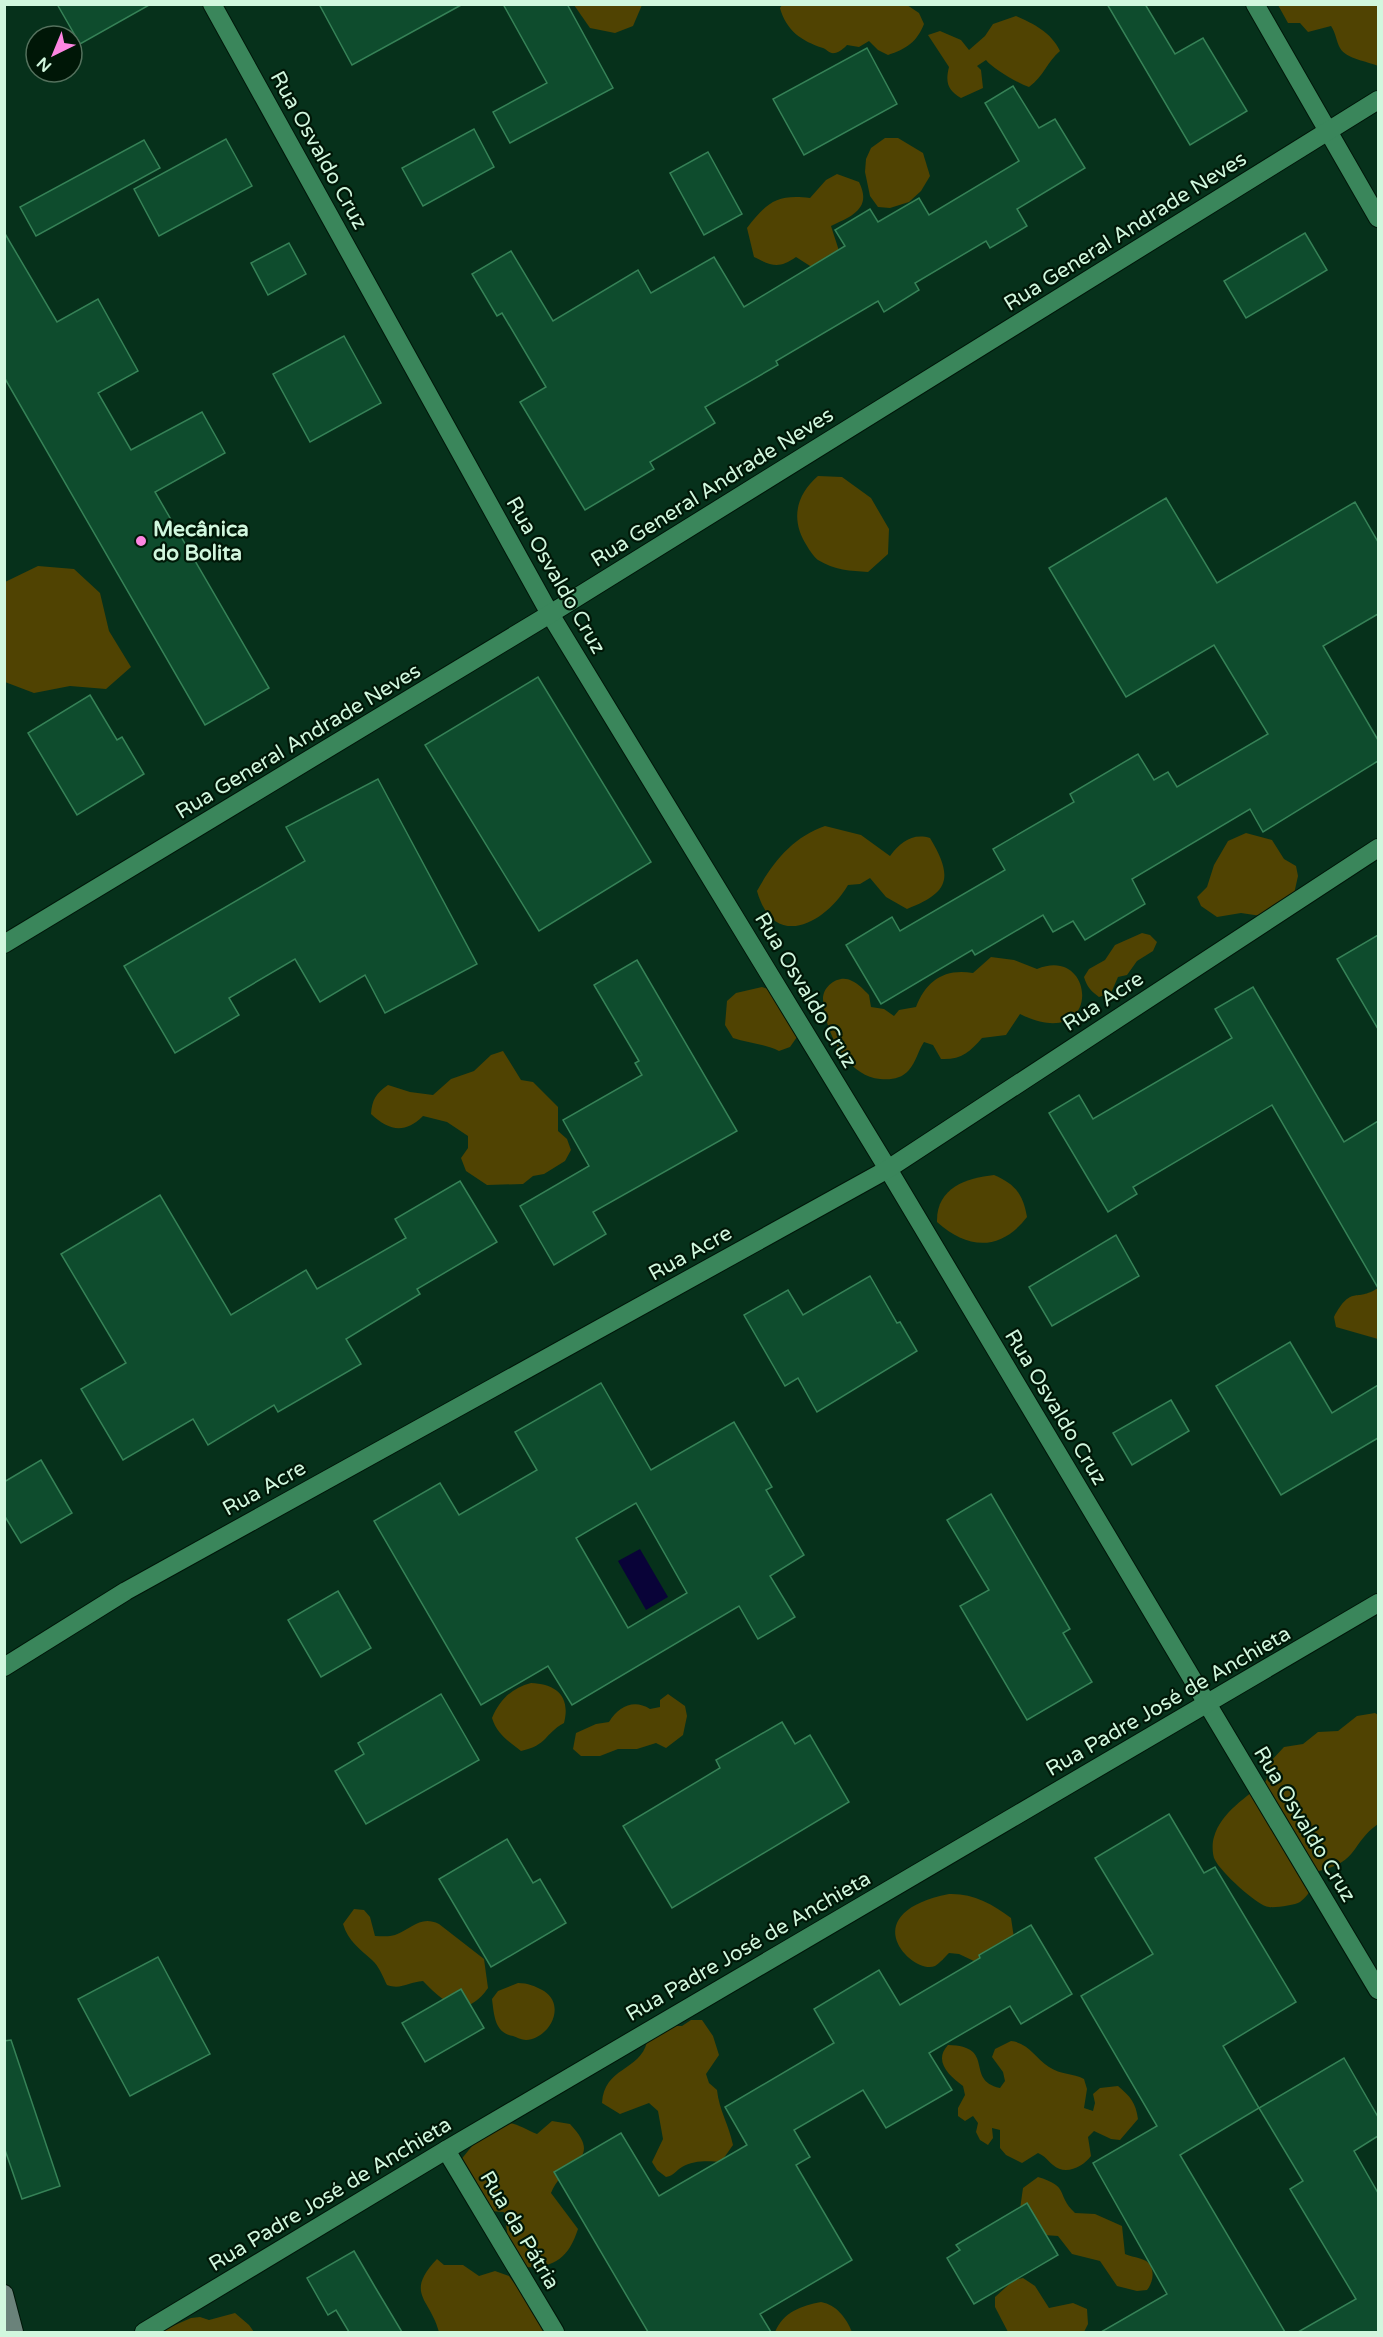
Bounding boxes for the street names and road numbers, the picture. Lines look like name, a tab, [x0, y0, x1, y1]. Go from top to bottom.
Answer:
street label: Rua Osvaldo Cruz	[265, 67, 372, 234]
street label: Rua General Andrade Neves	[999, 146, 1251, 317]
street label: Rua General Andrade Neves	[586, 402, 838, 573]
street label: Rua Osvaldo Cruz	[500, 492, 611, 658]
street label: Rua General Andrade Neves	[171, 658, 425, 825]
street label: Rua Osvaldo Cruz	[749, 908, 862, 1073]
street label: Rua Acre	[1058, 966, 1148, 1037]
street label: Rua Acre	[644, 1220, 736, 1286]
street label: Rua Osvaldo Cruz	[999, 1325, 1112, 1490]
street label: Rua Acre	[218, 1455, 310, 1521]
street label: Rua Padre José de Anchieta	[1041, 1621, 1295, 1782]
street label: Rua Osvaldo Cruz	[1248, 1742, 1361, 1907]
street label: Rua Padre José de Anchieta	[621, 1866, 875, 2027]
street label: Rua Padre José de Anchieta	[204, 2112, 456, 2277]
street label: Rua da Pátria	[474, 2167, 565, 2294]

